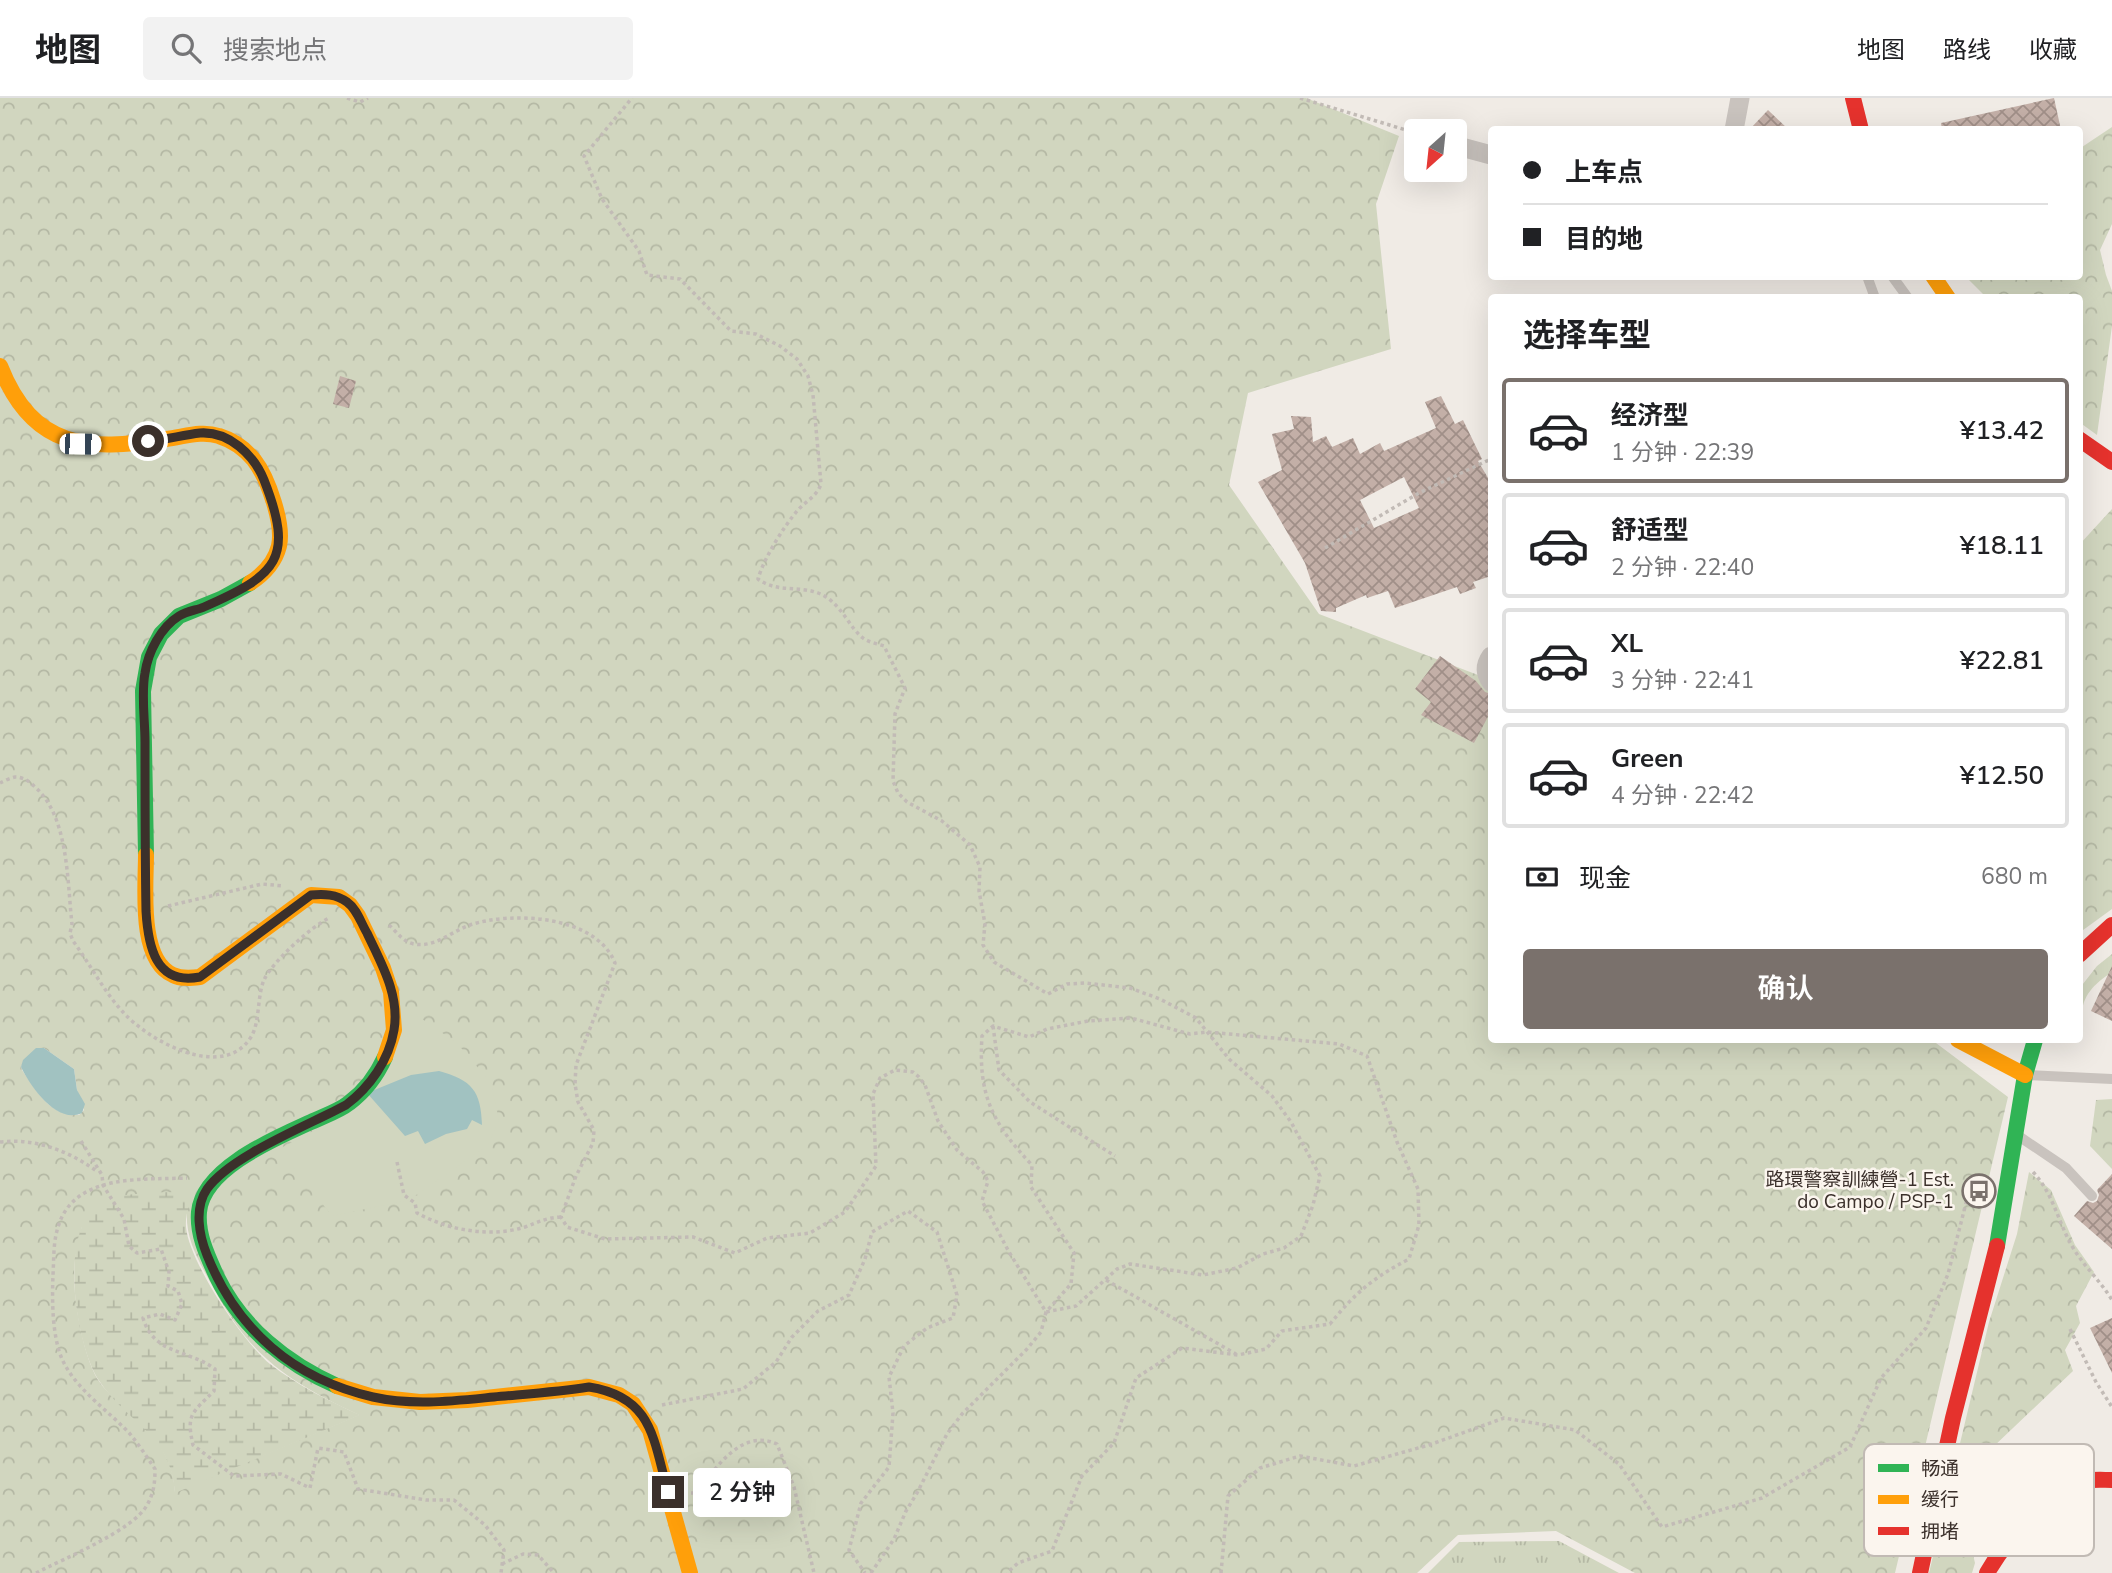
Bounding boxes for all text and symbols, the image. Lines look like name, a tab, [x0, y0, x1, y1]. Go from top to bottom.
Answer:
search box	[143, 17, 633, 80]
text: 地图	[35, 28, 101, 73]
icon: search	[167, 29, 205, 67]
text: 搜索地点	[223, 33, 327, 68]
text: 地图	[1857, 34, 1905, 66]
text: 路线	[1943, 34, 1991, 66]
text: 收藏	[2029, 34, 2077, 66]
north arrow	[1404, 119, 1466, 182]
map controls	[1404, 119, 1467, 182]
text: 上车点	[1565, 155, 1643, 190]
text: 目的地	[1565, 222, 1643, 257]
text: 选择车型	[1523, 314, 1651, 357]
text: 经济型	[1611, 398, 1689, 433]
icon: car	[1527, 399, 1590, 462]
text: ¥13.42	[1960, 413, 2044, 448]
route start	[132, 425, 164, 457]
car	[59, 433, 102, 455]
text: 1 分钟 · 22:39	[1611, 437, 1754, 468]
text: 舒适型	[1611, 513, 1689, 548]
icon: car	[1527, 514, 1590, 577]
text: ¥18.11	[1960, 528, 2044, 563]
text: 2 分钟 · 22:40	[1611, 552, 1754, 583]
text: XL	[1611, 626, 1643, 661]
icon: car	[1527, 629, 1590, 692]
text: ¥22.81	[1960, 643, 2044, 678]
text: 3 分钟 · 22:41	[1611, 665, 1754, 696]
text: Green	[1611, 741, 1684, 776]
icon: car	[1527, 744, 1590, 807]
text: ¥12.50	[1960, 758, 2044, 793]
text: 4 分钟 · 22:42	[1611, 780, 1754, 811]
icon: cash	[1523, 858, 1561, 896]
text: 现金	[1579, 861, 1631, 896]
text: 680 m	[1981, 861, 2048, 892]
button: 确认	[1523, 949, 2048, 1029]
place label: 路環警察訓練營-1 Est. do Campo / PSP-1	[1765, 1167, 1954, 1215]
bus stop icon: 路環警察訓練營-1 Est. do Campo / PSP-1	[1960, 1172, 1998, 1210]
legend	[1864, 1444, 2094, 1556]
text: 畅通	[1921, 1456, 1959, 1482]
callout: 2 分钟	[692, 1468, 790, 1516]
route end	[652, 1476, 684, 1508]
text: 2 分钟	[709, 1477, 775, 1508]
text: 缓行	[1921, 1487, 1959, 1513]
text: 拥堵	[1921, 1519, 1959, 1545]

